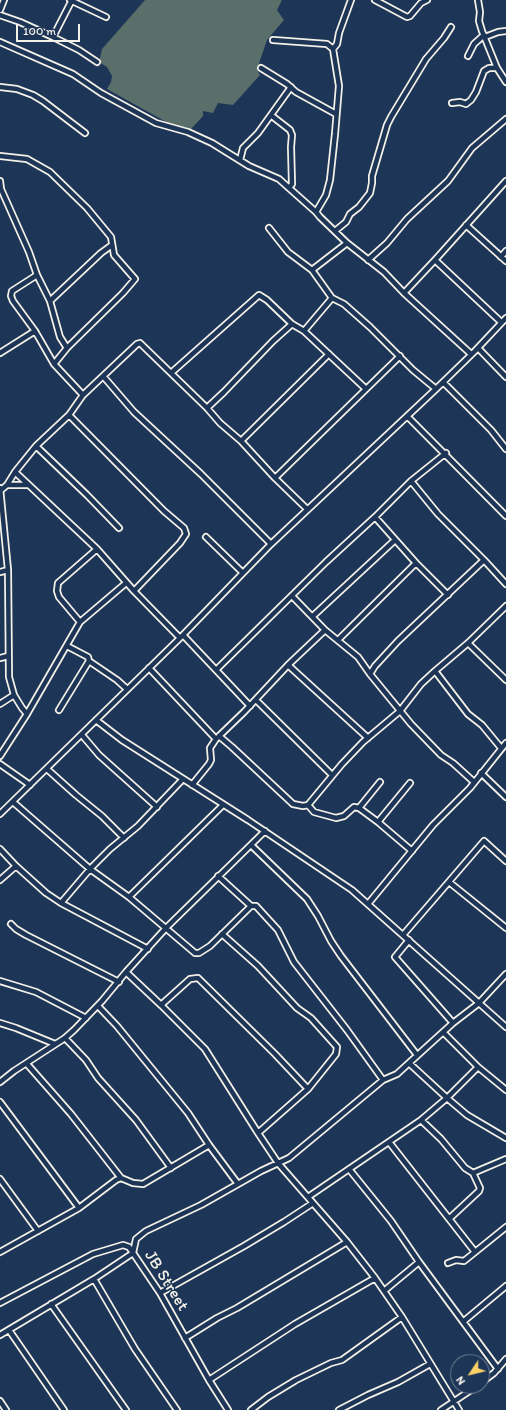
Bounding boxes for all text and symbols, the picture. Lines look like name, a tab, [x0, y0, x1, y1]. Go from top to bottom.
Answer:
scale bar	[18, 16, 82, 42]
text: 100 m	[23, 24, 56, 38]
street label: JB Street	[139, 1247, 193, 1315]
north arrow	[450, 1354, 490, 1394]
text: N	[453, 1374, 468, 1387]

